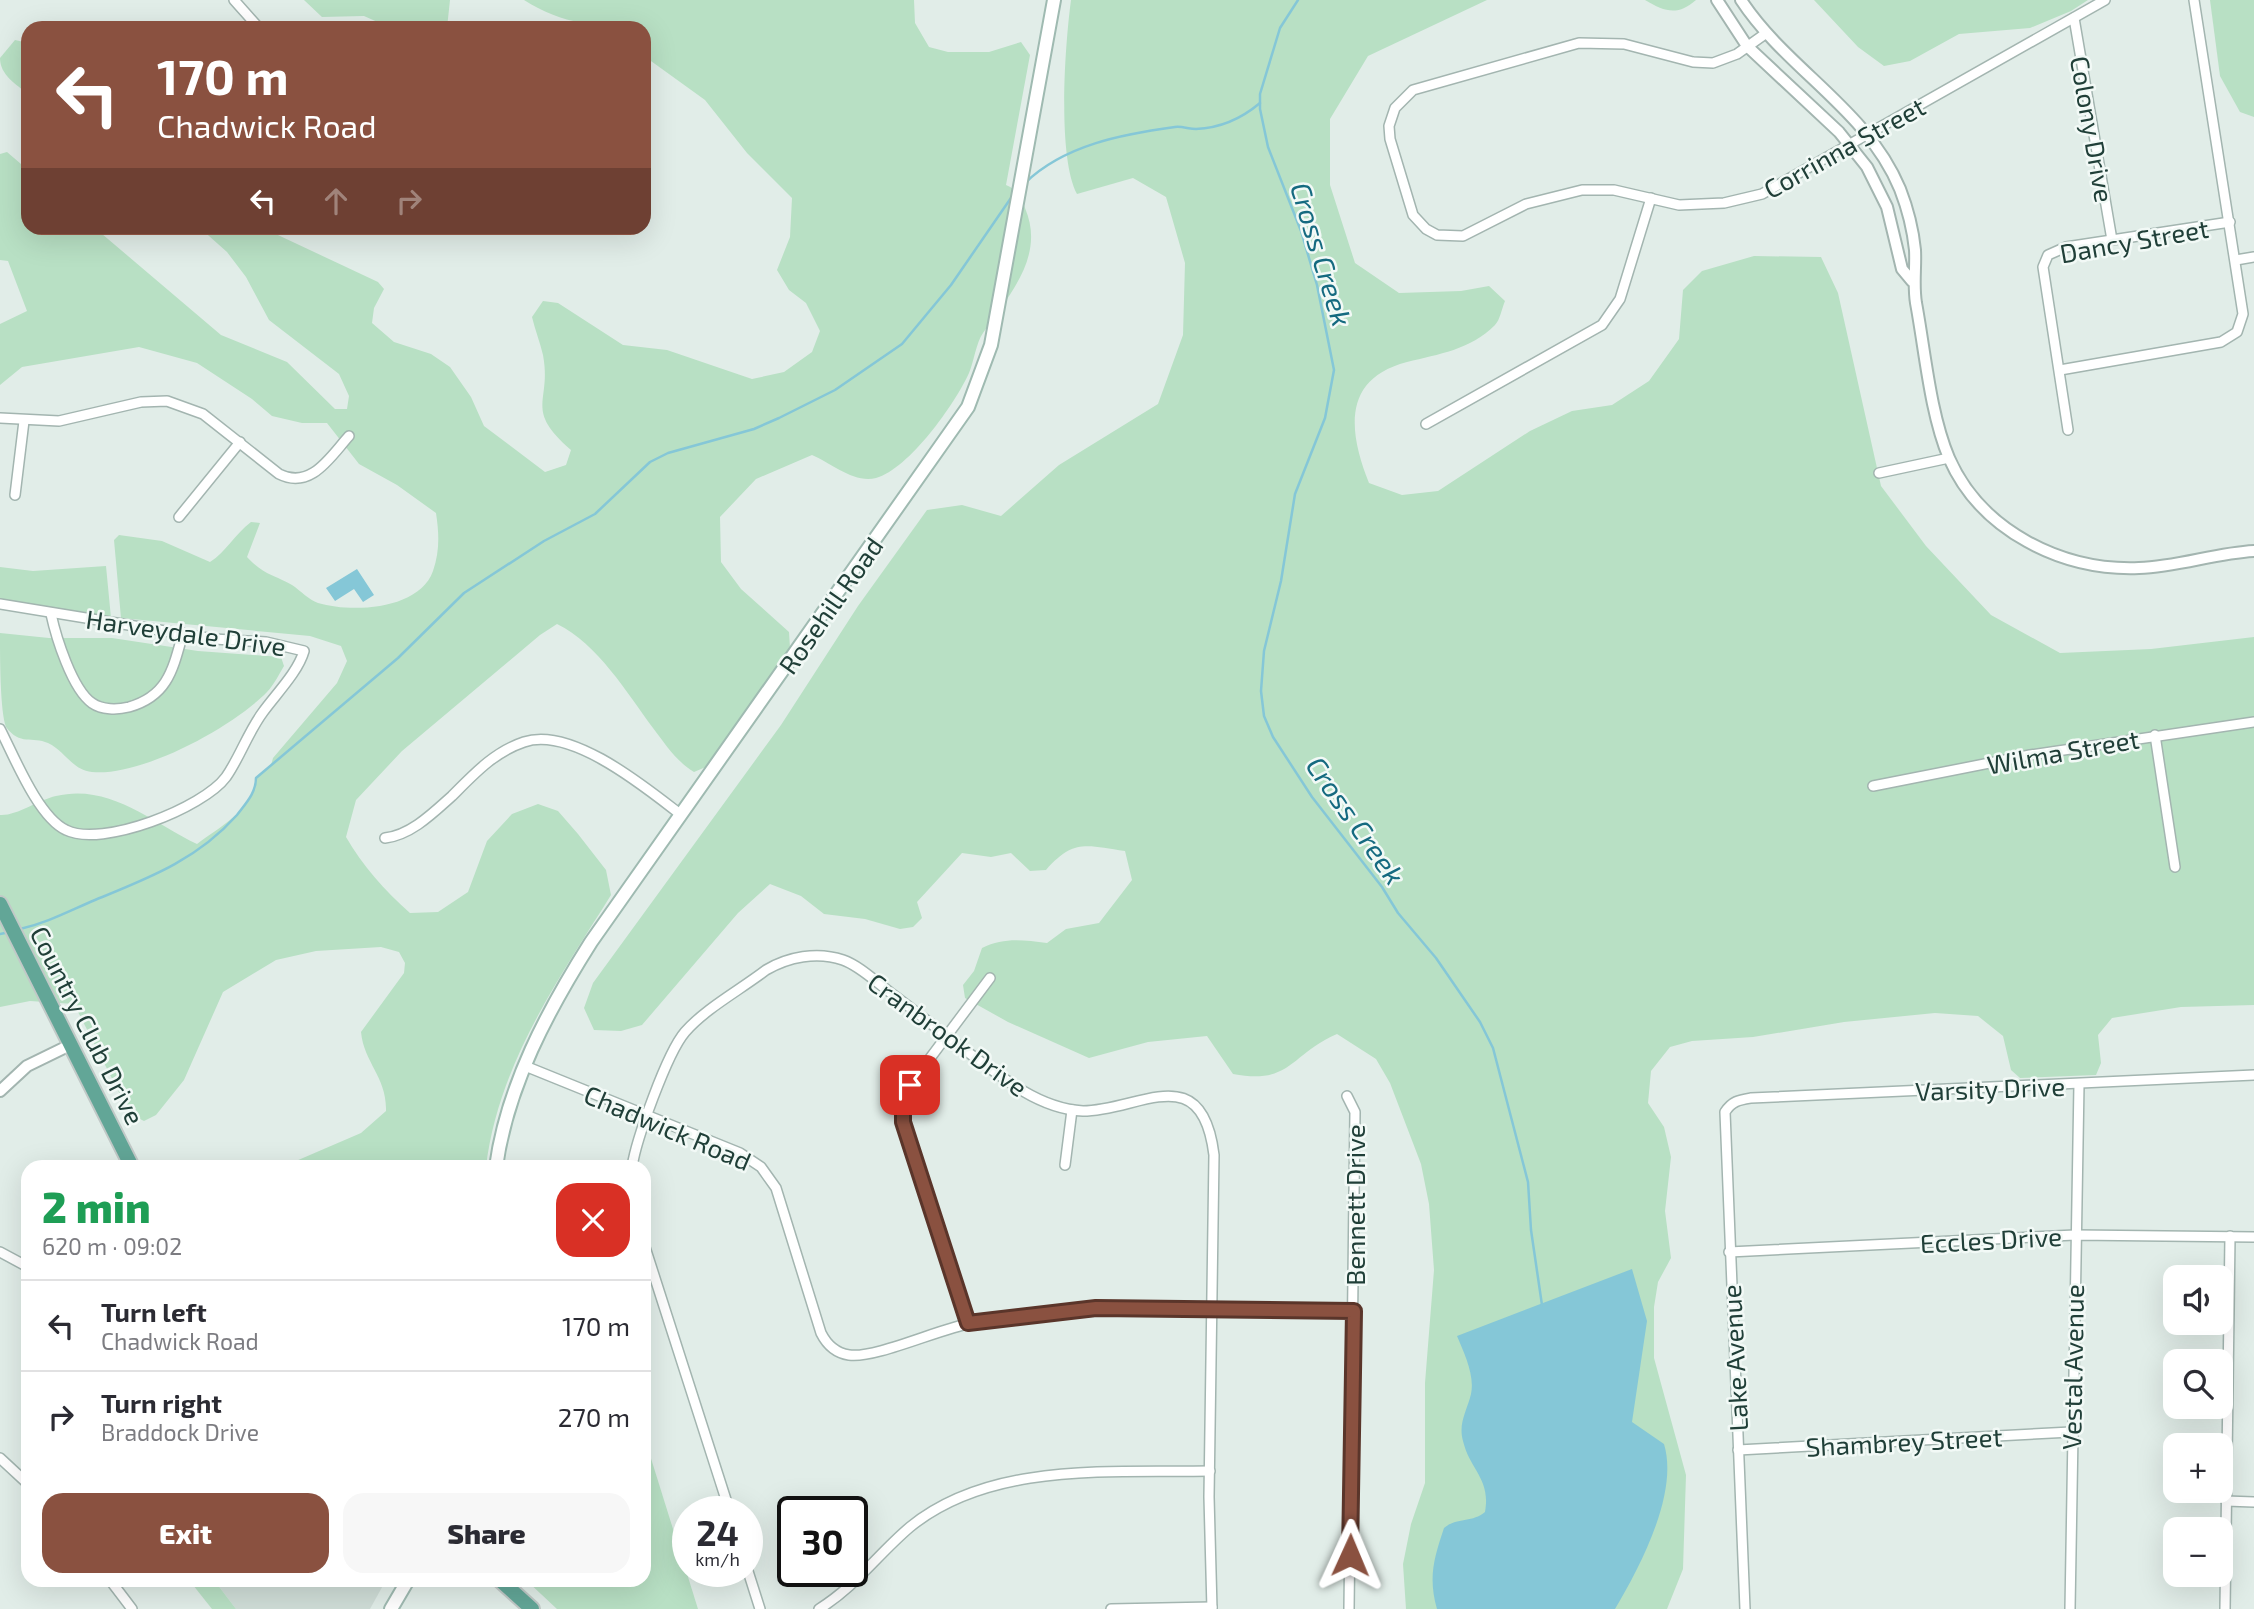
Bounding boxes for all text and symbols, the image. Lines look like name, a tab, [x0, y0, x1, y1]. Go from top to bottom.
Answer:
text: 170 m	[157, 46, 289, 105]
icon: left	[42, 49, 133, 140]
street label: Colony Drive	[2065, 53, 2121, 205]
street label: Corrinna Street	[1758, 90, 1930, 204]
text: Chadwick Road	[157, 106, 377, 144]
water label: Cross Creek	[1284, 178, 1360, 330]
icon: left	[244, 182, 282, 220]
icon: ahead	[317, 182, 355, 220]
icon: right	[390, 182, 428, 220]
street label: Dancy Street	[2057, 212, 2211, 268]
street label: Rosehill Road	[771, 531, 889, 679]
street label: Harveydale Drive	[84, 603, 288, 661]
street label: Wilma Street	[1985, 722, 2142, 780]
water label: Cross Creek	[1299, 749, 1413, 891]
street label: Country Club Drive	[25, 921, 151, 1129]
street label: Cranbrook Drive	[862, 966, 1034, 1102]
pin	[880, 1055, 940, 1115]
icon: arrive	[891, 1066, 929, 1104]
street label: Varsity Drive	[1914, 1070, 2066, 1106]
street label: Chadwick Road	[580, 1078, 756, 1176]
street label: Bennett Drive	[1339, 1124, 1370, 1286]
text: 2 min	[42, 1181, 151, 1231]
button: close	[556, 1183, 630, 1257]
street label: Eccles Drive	[1919, 1220, 2063, 1258]
text: 620 m · 09:02	[42, 1232, 182, 1260]
map controls	[2163, 1265, 2233, 1587]
button: sound	[2163, 1265, 2233, 1335]
street label: Lake Avenue	[1715, 1284, 1753, 1432]
street label: Vestal Avenue	[2055, 1284, 2089, 1450]
text: Turn left	[101, 1296, 207, 1327]
icon: left	[42, 1307, 80, 1345]
text: 170 m	[562, 1310, 630, 1341]
text: Chadwick Road	[101, 1327, 259, 1355]
button: search	[2163, 1349, 2233, 1419]
text: Turn right	[101, 1387, 222, 1418]
icon: right	[42, 1398, 80, 1436]
text: 270 m	[558, 1401, 630, 1432]
text: Braddock Drive	[101, 1418, 259, 1446]
street label: Shambrey Street	[1805, 1420, 2003, 1462]
button: +	[2163, 1433, 2233, 1503]
button: Exit	[42, 1493, 329, 1573]
button: Share	[343, 1493, 630, 1573]
speed limit sign: 30	[777, 1496, 868, 1587]
text: 24	[696, 1511, 739, 1553]
button: −	[2163, 1517, 2233, 1587]
position arrow	[1313, 1518, 1387, 1592]
text: km/h	[695, 1548, 740, 1570]

